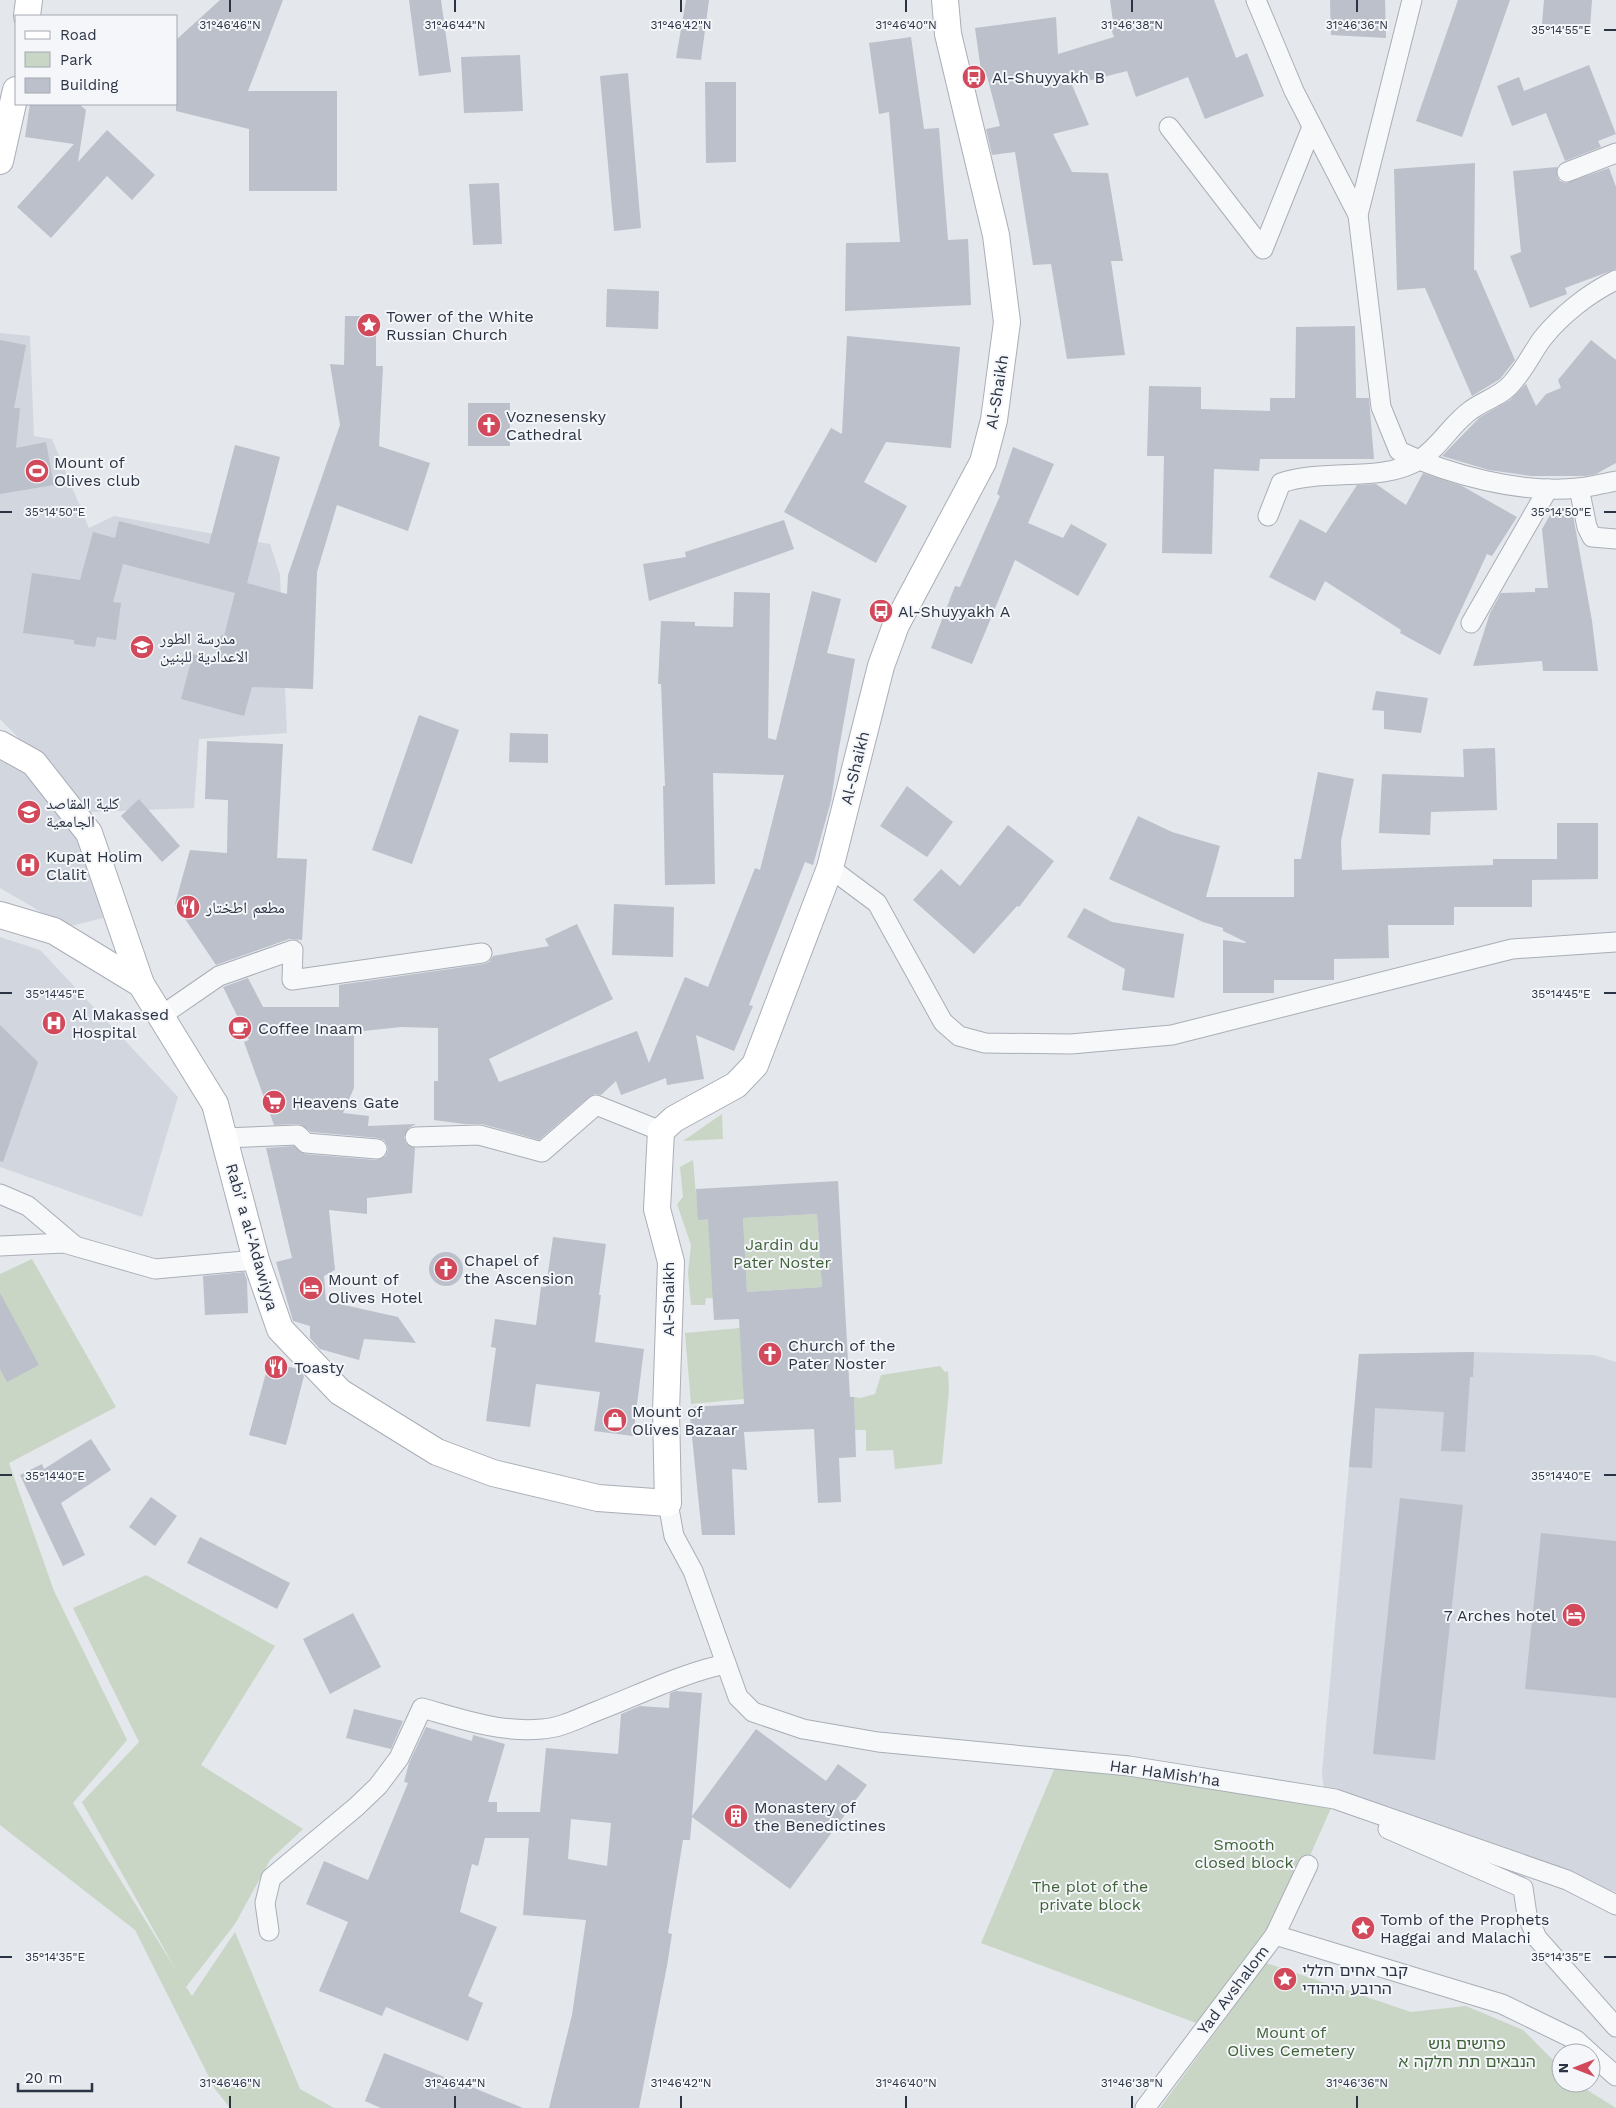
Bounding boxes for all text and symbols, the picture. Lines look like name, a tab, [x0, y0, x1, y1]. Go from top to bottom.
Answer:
legend	[15, 15, 178, 105]
text: 31°46'46"N	[199, 18, 261, 32]
text: 31°46'44"N	[425, 18, 485, 32]
text: 31°46'42"N	[650, 18, 712, 32]
text: 31°46'40"N	[875, 18, 937, 32]
text: 31°46'38"N	[1101, 18, 1163, 32]
text: 31°46'36"N	[1326, 18, 1388, 32]
text: 35°14'55"E	[1531, 23, 1591, 37]
text: Road	[60, 26, 97, 44]
text: Park	[60, 51, 93, 69]
bus stop icon: Al-Shuyyakh B	[961, 64, 987, 90]
place label: Al-Shuyyakh B	[992, 68, 1105, 87]
text: Building	[60, 76, 118, 94]
place label: Tower of the White Russian Church	[386, 307, 534, 344]
place icon: Tower of the White Russian Church	[356, 312, 382, 338]
street label: Al-Shaikh	[982, 353, 1012, 431]
place label: Voznesensky Cathedral	[506, 407, 607, 444]
church icon: Voznesensky Cathedral	[476, 412, 502, 438]
place label: Mount of Olives club	[54, 453, 140, 490]
sports icon: Mount of Olives club	[24, 458, 50, 484]
text: 35°14'50"E	[25, 505, 86, 519]
text: 35°14'50"E	[1531, 505, 1592, 519]
bus stop icon: Al-Shuyyakh A	[868, 598, 894, 624]
place label: Al-Shuyyakh A	[898, 602, 1011, 621]
place label: مدرسة الطور الاعدادية للبنين	[159, 629, 248, 667]
school or university icon: مدرسة الطور الاعدادية للبنين	[129, 634, 155, 660]
street label: Al-Shaikh	[837, 729, 873, 807]
place label: كلية المقاصد الجامعية	[46, 794, 120, 831]
school or university icon: كلية المقاصد الجامعية	[16, 799, 42, 825]
place label: Kupat Holim Clalit	[46, 847, 143, 884]
hospital icon: Kupat Holim Clalit	[15, 852, 41, 878]
restaurant icon: مطعم اطختار	[175, 894, 201, 920]
place label: مطعم اطختار	[205, 898, 285, 918]
text: 35°14'45"E	[25, 987, 85, 1001]
text: 35°14'45"E	[1531, 987, 1591, 1001]
place label: Al Makassed Hospital	[72, 1005, 169, 1042]
hospital icon: Al Makassed Hospital	[41, 1010, 67, 1036]
cafe icon: Coffee Inaam	[227, 1015, 253, 1041]
place label: Coffee Inaam	[258, 1019, 363, 1038]
supermarket icon: Heavens Gate	[261, 1089, 287, 1115]
place label: Heavens Gate	[292, 1093, 399, 1112]
street label: Rabiʼa al-'Adawiyya	[222, 1161, 282, 1313]
park label: Jardin du Pater Noster	[733, 1235, 832, 1272]
place label: Chapel of the Ascension	[464, 1251, 574, 1288]
church icon: Chapel of the Ascension	[433, 1256, 459, 1282]
street label: Al-Shaikh	[659, 1261, 678, 1337]
place label: Mount of Olives Hotel	[328, 1270, 423, 1307]
hotel icon: Mount of Olives Hotel	[298, 1275, 324, 1301]
place label: Church of the Pater Noster	[788, 1336, 895, 1373]
church icon: Church of the Pater Noster	[757, 1341, 783, 1367]
restaurant icon: Toasty	[263, 1354, 289, 1380]
place label: Toasty	[294, 1358, 345, 1377]
place label: Mount of Olives Bazaar	[632, 1402, 738, 1439]
shop icon: Mount of Olives Bazaar	[602, 1407, 628, 1433]
text: 35°14'40"E	[25, 1469, 85, 1483]
text: 35°14'40"E	[1531, 1469, 1591, 1483]
hotel icon: 7 Arches hotel	[1561, 1602, 1587, 1628]
place label: 7 Arches hotel	[1444, 1606, 1556, 1625]
street label: Har HaMish'ha	[1108, 1756, 1222, 1790]
place label: Monastery of the Benedictines	[754, 1798, 886, 1835]
building icon: Monastery of the Benedictines	[723, 1803, 749, 1829]
park label: Smooth closed block	[1194, 1835, 1294, 1872]
park label: The plot of the private block	[1032, 1877, 1148, 1914]
place label: Tomb of the Prophets Haggai and Malachi	[1380, 1910, 1549, 1947]
place icon: Tomb of the Prophets Haggai and Malachi	[1350, 1915, 1376, 1941]
street label: Yad Avshalom	[1193, 1942, 1273, 2038]
text: 35°14'35"E	[25, 1950, 85, 1964]
text: 35°14'35"E	[1531, 1950, 1591, 1964]
place label: קבר אחים חללי הרובע היהודי	[1302, 1961, 1408, 1998]
place icon: קבר אחים חללי הרובע היהודי	[1272, 1966, 1298, 1992]
park label: Mount of Olives Cemetery	[1227, 2023, 1356, 2060]
park label: פרושים גוש הנבאים תת חלקה א	[1398, 2034, 1536, 2071]
north arrow	[1551, 2043, 1601, 2093]
scale bar	[18, 2060, 91, 2092]
text: N	[1555, 2063, 1571, 2073]
text: 20 m	[25, 2069, 63, 2087]
text: 31°46'46"N	[199, 2076, 261, 2090]
text: 31°46'44"N	[425, 2076, 485, 2090]
text: 31°46'42"N	[650, 2076, 712, 2090]
text: 31°46'40"N	[875, 2076, 937, 2090]
text: 31°46'38"N	[1101, 2076, 1163, 2090]
text: 31°46'36"N	[1326, 2076, 1388, 2090]

